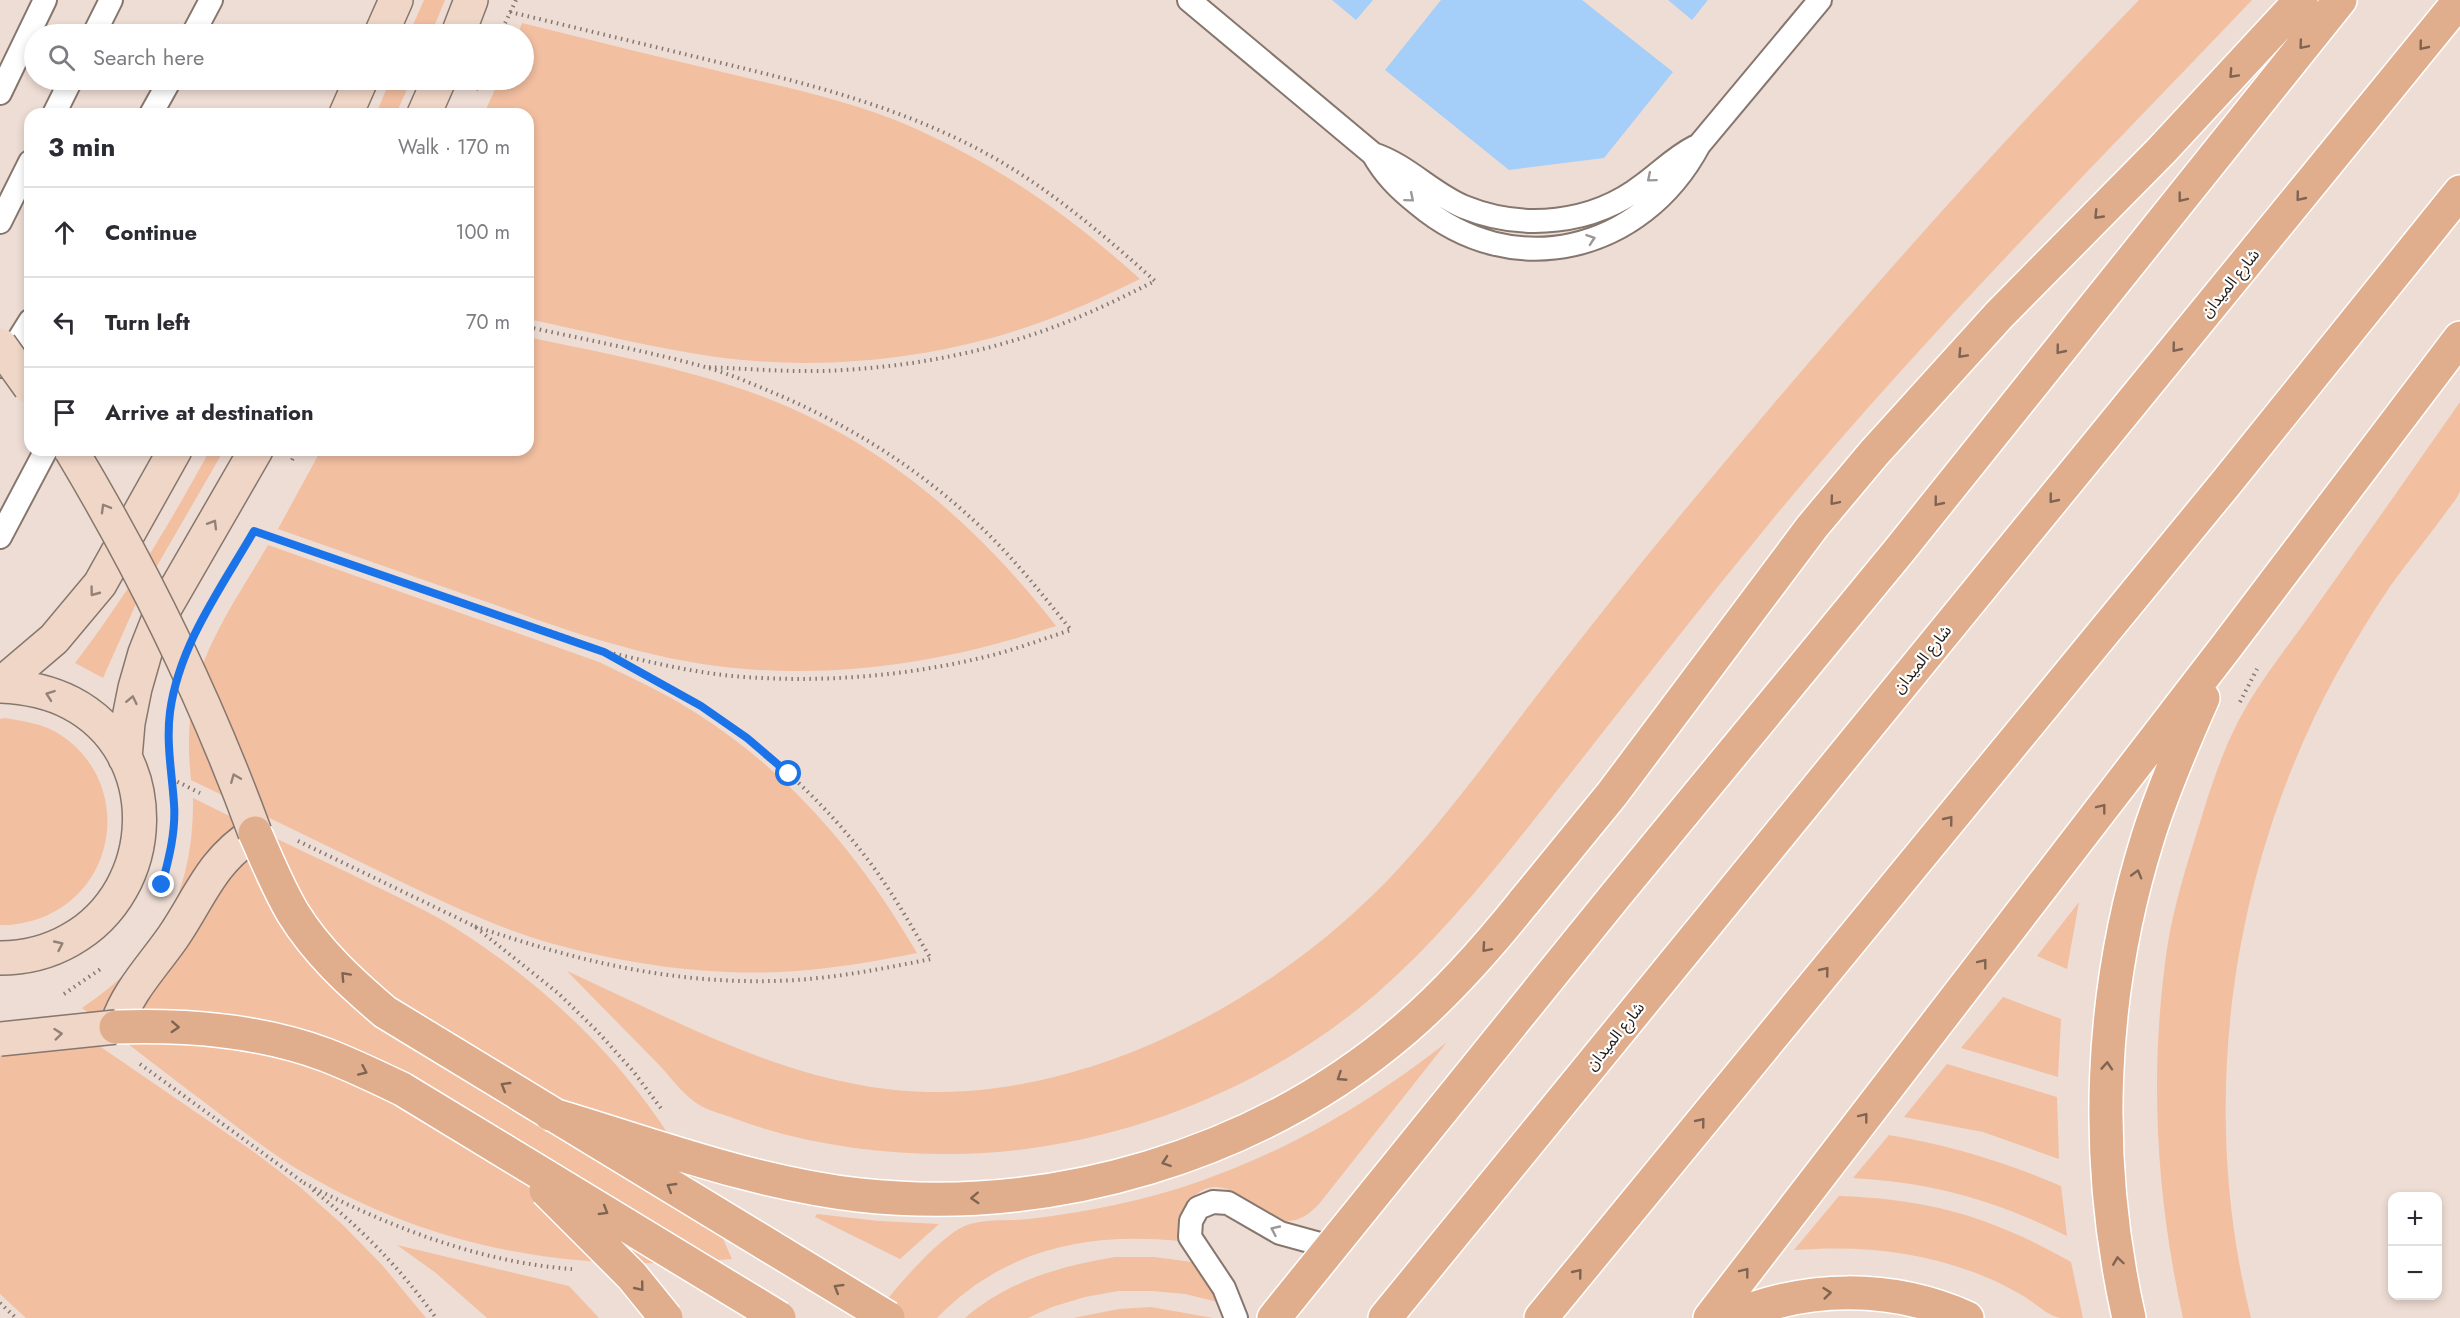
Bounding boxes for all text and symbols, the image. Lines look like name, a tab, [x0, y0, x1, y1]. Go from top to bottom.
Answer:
search box	[24, 24, 534, 90]
one-way arrow	[2299, 38, 2310, 49]
one-way arrow	[2419, 39, 2430, 50]
icon: search	[45, 41, 78, 74]
text: Search here	[93, 41, 204, 73]
one-way arrow	[2229, 67, 2240, 77]
text: 3 min	[48, 128, 115, 166]
text: Walk · 170 m	[398, 133, 510, 162]
one-way arrow	[1647, 171, 1658, 182]
one-way arrow	[2296, 190, 2307, 201]
one-way arrow	[1403, 191, 1414, 202]
one-way arrow	[2178, 191, 2189, 202]
one-way arrow	[2095, 207, 2106, 218]
icon: ahead	[48, 216, 81, 249]
text: Continue	[105, 216, 197, 248]
text: 100 m	[455, 218, 510, 247]
one-way arrow	[1585, 234, 1596, 246]
street label: شارع الميدان	[2195, 244, 2266, 323]
icon: left	[48, 306, 81, 339]
text: Turn left	[105, 306, 190, 338]
text: 70 m	[466, 308, 510, 337]
one-way arrow	[2173, 341, 2184, 352]
one-way arrow	[2057, 344, 2068, 355]
one-way arrow	[1959, 347, 1970, 358]
icon: arrive	[48, 396, 81, 429]
text: Arrive at destination	[105, 396, 314, 428]
one-way arrow	[2049, 492, 2060, 503]
one-way arrow	[1830, 494, 1841, 505]
one-way arrow	[1934, 495, 1945, 506]
one-way arrow	[101, 504, 113, 514]
one-way arrow	[206, 520, 218, 530]
one-way arrow	[90, 585, 101, 596]
street label: شارع الميدان	[1887, 620, 1958, 699]
one-way arrow	[45, 689, 55, 702]
one-way arrow	[125, 695, 138, 705]
route start	[775, 760, 801, 786]
one-way arrow	[230, 773, 242, 784]
one-way arrow	[2095, 804, 2106, 815]
one-way arrow	[1941, 816, 1952, 827]
one-way arrow	[2130, 869, 2142, 880]
route end	[148, 871, 174, 897]
one-way arrow	[53, 941, 64, 953]
one-way arrow	[1483, 941, 1494, 952]
one-way arrow	[1976, 958, 1987, 969]
one-way arrow	[1818, 967, 1829, 978]
one-way arrow	[341, 972, 352, 983]
street label: شارع الميدان	[1580, 997, 1651, 1076]
one-way arrow	[170, 1020, 179, 1033]
one-way arrow	[54, 1028, 63, 1041]
one-way arrow	[2100, 1062, 2113, 1071]
one-way arrow	[357, 1064, 368, 1076]
one-way arrow	[1336, 1070, 1347, 1081]
one-way arrow	[501, 1082, 511, 1094]
one-way arrow	[1857, 1113, 1868, 1124]
one-way arrow	[1694, 1118, 1705, 1129]
one-way arrow	[1161, 1154, 1172, 1167]
one-way arrow	[667, 1183, 677, 1194]
one-way arrow	[970, 1191, 979, 1204]
map controls	[2388, 1192, 2442, 1300]
button: +	[2388, 1192, 2442, 1246]
one-way arrow	[598, 1204, 608, 1216]
one-way arrow	[1270, 1225, 1281, 1237]
button: −	[2388, 1246, 2442, 1300]
one-way arrow	[2112, 1256, 2124, 1265]
one-way arrow	[1738, 1267, 1749, 1278]
one-way arrow	[1571, 1269, 1582, 1280]
one-way arrow	[633, 1280, 644, 1291]
one-way arrow	[834, 1283, 844, 1295]
one-way arrow	[1822, 1287, 1831, 1300]

